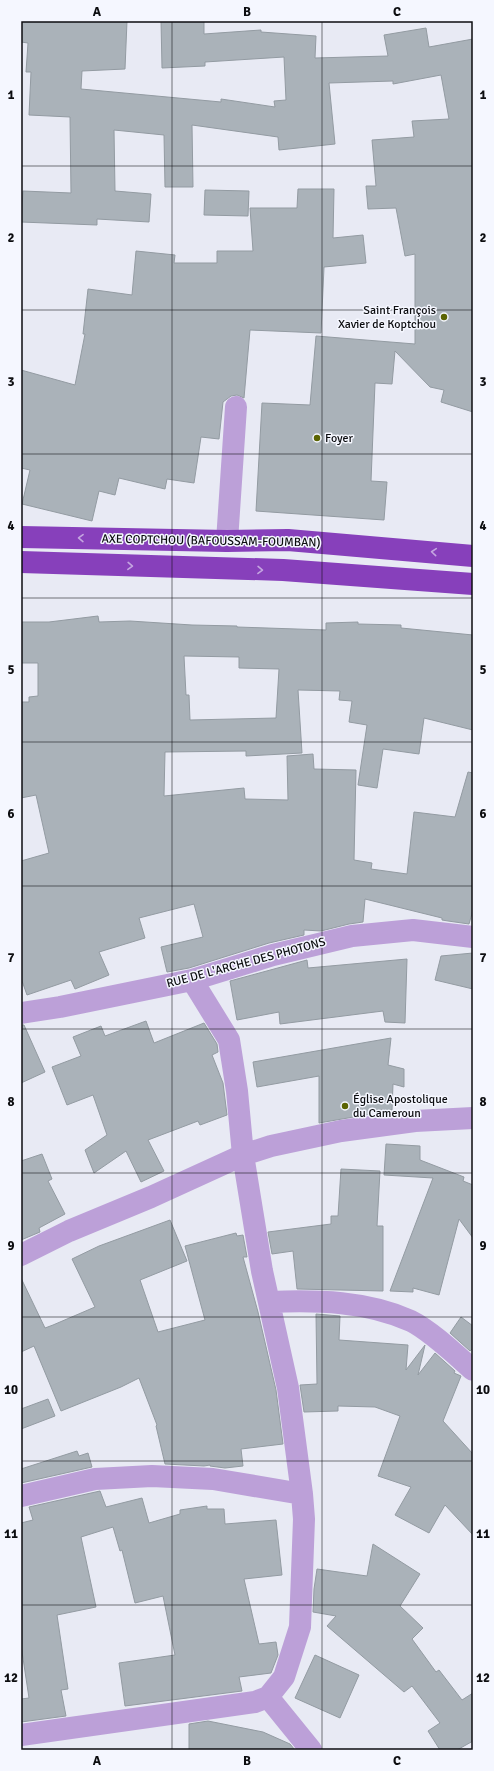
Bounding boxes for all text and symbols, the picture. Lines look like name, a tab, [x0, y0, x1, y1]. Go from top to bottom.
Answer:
text: A	[93, 4, 102, 20]
text: B	[243, 4, 251, 20]
text: C	[393, 4, 401, 20]
text: 1	[7, 87, 15, 103]
text: 1	[479, 87, 487, 103]
text: 2	[7, 230, 15, 246]
text: 2	[479, 230, 487, 246]
place label: Saint François Xavier de Koptchou	[338, 303, 436, 332]
marker: Saint François Xavier de Koptchou	[439, 312, 449, 322]
text: 3	[7, 374, 15, 390]
text: 3	[479, 374, 487, 390]
place label: Foyer	[325, 431, 353, 446]
marker: Foyer	[312, 433, 322, 443]
text: 4	[7, 518, 15, 534]
text: 4	[479, 518, 487, 534]
street label: AXE COPTCHOU (BAFOUSSAM-FOUMBAN)	[101, 532, 321, 550]
one-way arrow	[78, 534, 84, 542]
one-way arrow	[431, 548, 437, 557]
one-way arrow	[127, 562, 133, 570]
one-way arrow	[257, 566, 263, 574]
text: 5	[7, 662, 15, 678]
text: 5	[479, 662, 487, 678]
text: 6	[7, 806, 15, 822]
text: 6	[479, 806, 487, 822]
street label: RUE DE L'ARCHE DES PHOTONS	[165, 934, 328, 991]
text: 7	[7, 950, 15, 966]
text: 7	[479, 950, 487, 966]
place label: Église Apostolique du Cameroun	[353, 1092, 448, 1121]
text: 8	[7, 1094, 15, 1110]
text: 8	[479, 1094, 487, 1110]
marker: Église Apostolique du Cameroun	[340, 1101, 350, 1111]
text: 9	[7, 1238, 15, 1254]
text: 9	[479, 1238, 487, 1254]
text: 10	[4, 1382, 18, 1398]
text: 10	[476, 1382, 490, 1398]
text: 11	[4, 1526, 18, 1542]
text: 11	[476, 1526, 490, 1542]
text: 12	[4, 1670, 18, 1686]
text: 12	[476, 1670, 490, 1686]
text: A	[93, 1753, 102, 1769]
text: B	[243, 1753, 251, 1769]
text: C	[393, 1753, 401, 1769]

